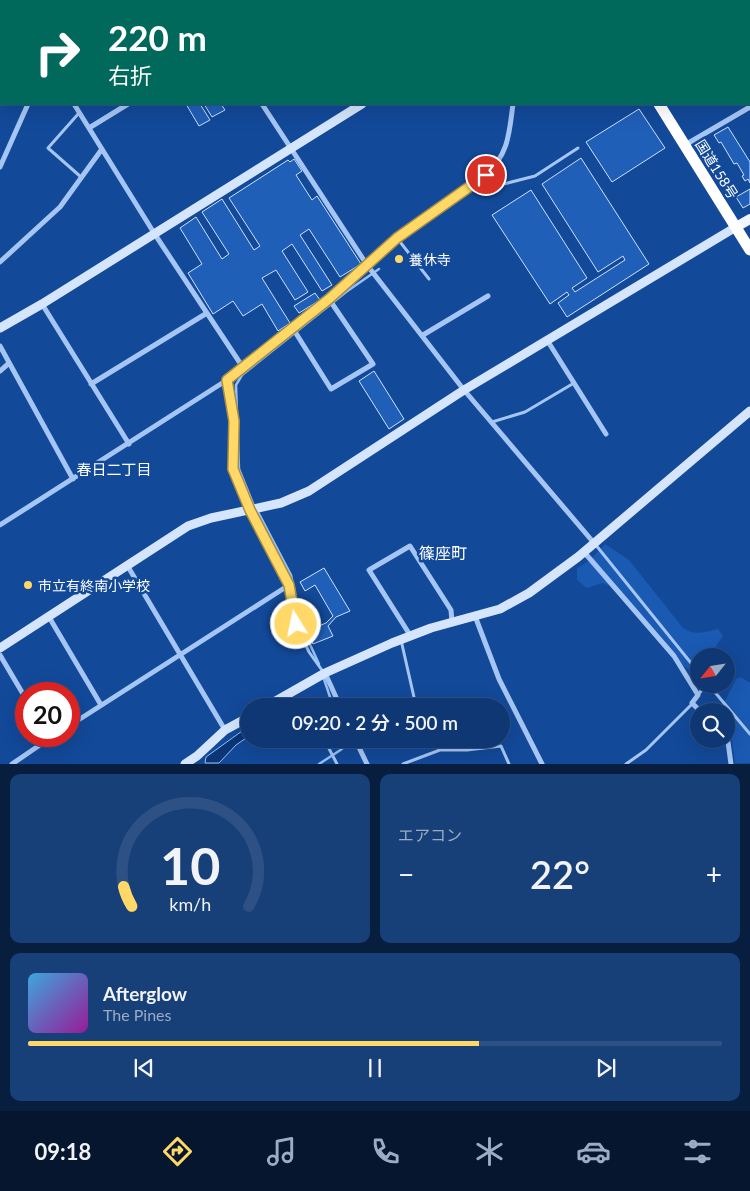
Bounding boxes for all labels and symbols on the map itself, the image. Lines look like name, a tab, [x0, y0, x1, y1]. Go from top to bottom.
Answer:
street label: 国道158号	[692, 136, 742, 202]
pin	[465, 154, 507, 196]
place label: 養休寺	[409, 251, 451, 268]
marker: 養休寺	[393, 253, 405, 265]
district label: 春日二丁目	[76, 460, 152, 478]
district label: 篠座町	[419, 543, 467, 562]
place label: 市立有終南小学校	[38, 577, 150, 594]
marker: 市立有終南小学校	[22, 579, 34, 591]
position arrow	[269, 597, 321, 649]
north arrow	[690, 648, 735, 692]
speed limit sign: 20	[15, 682, 80, 747]

